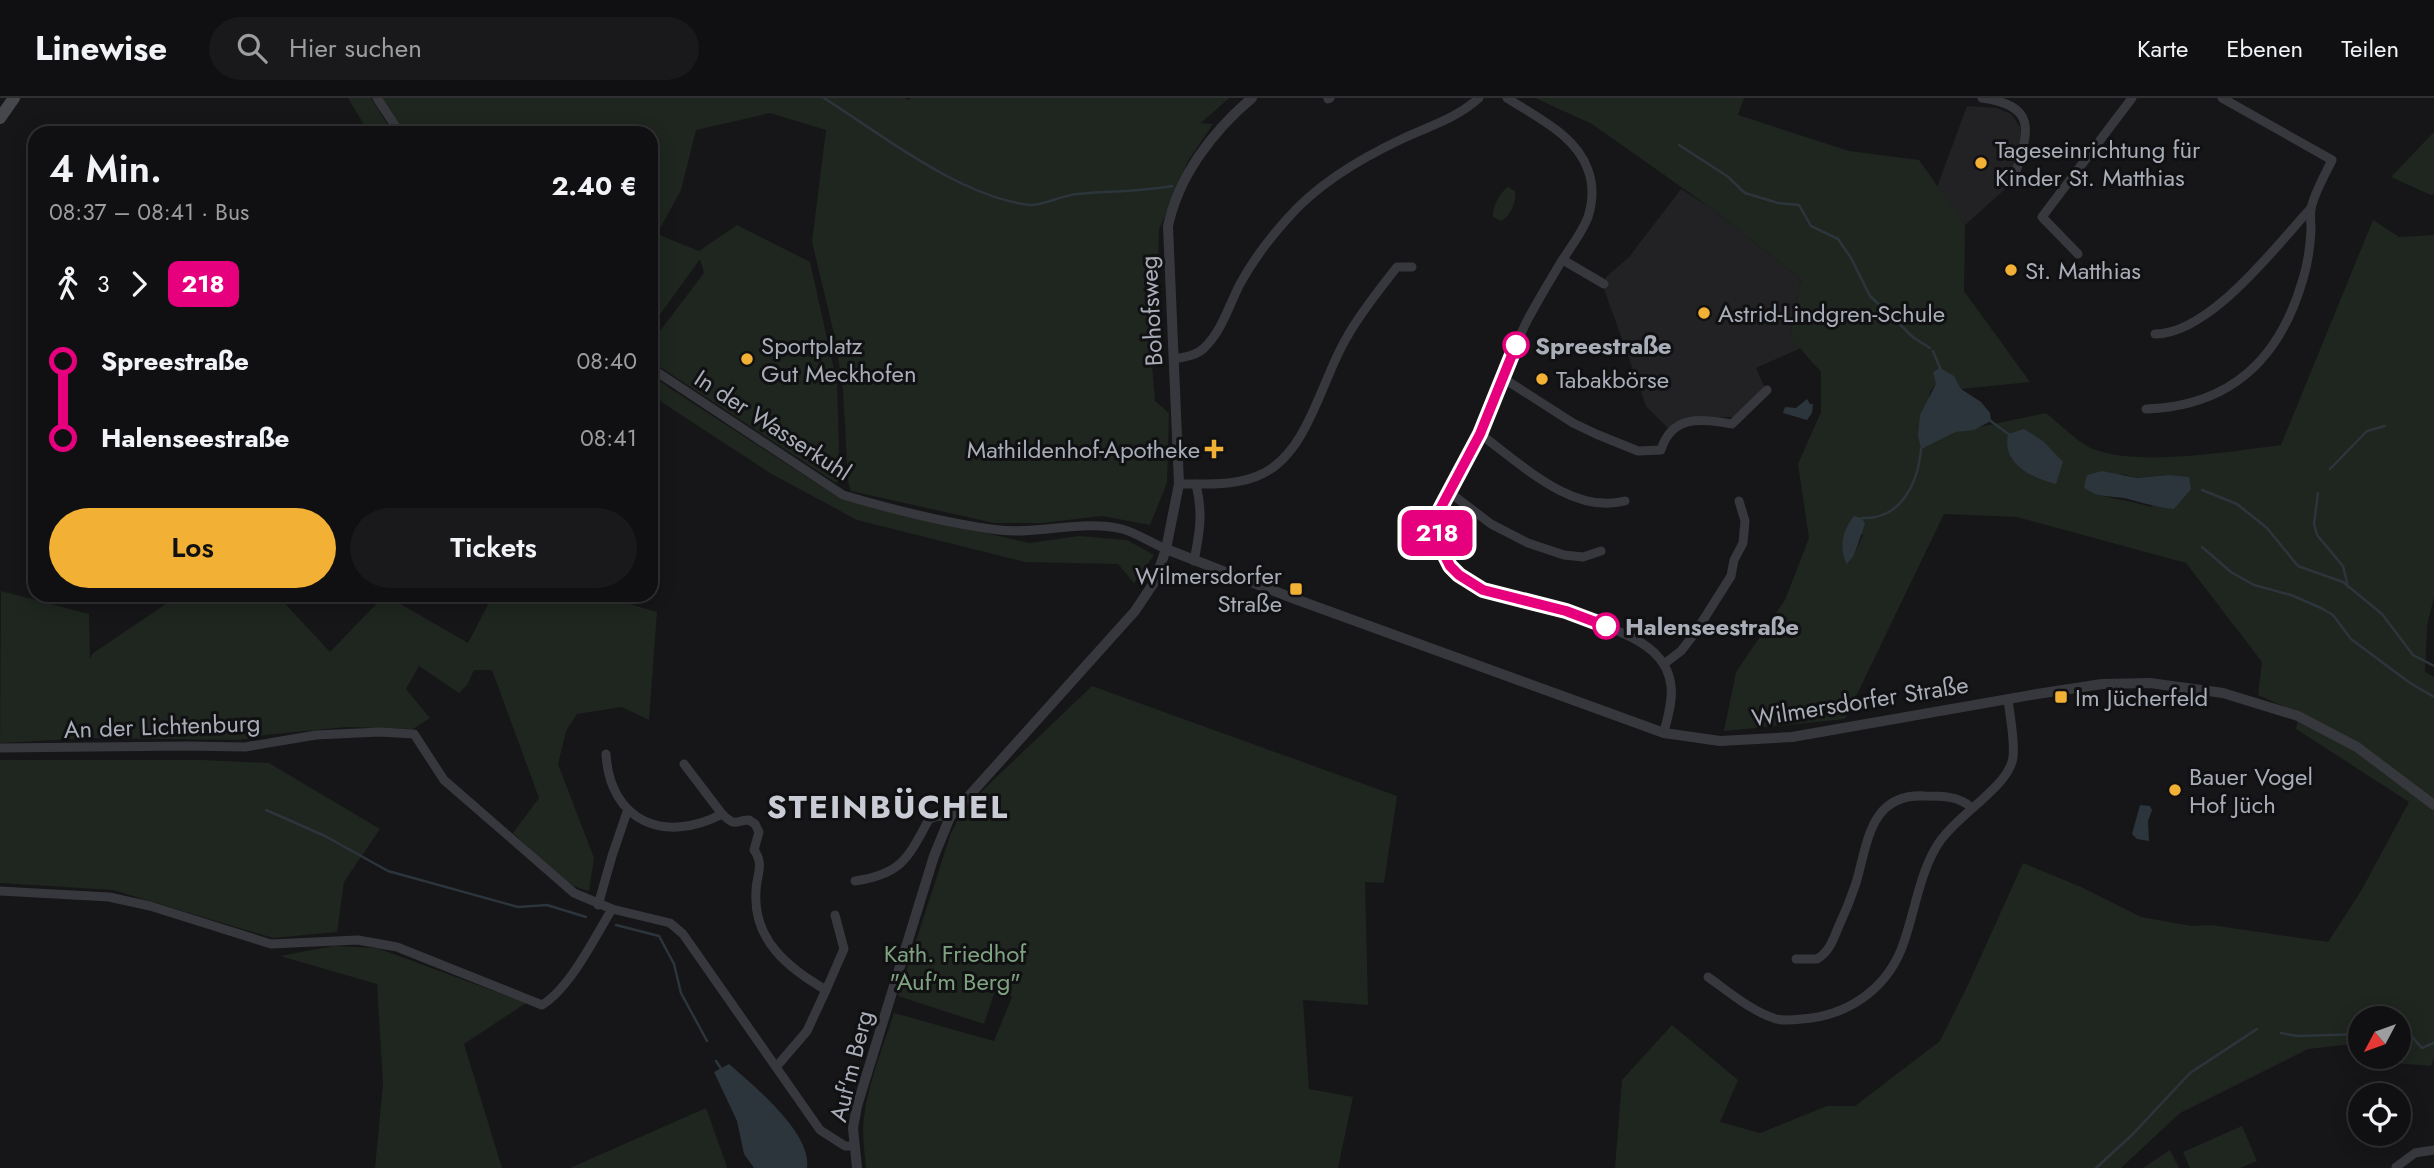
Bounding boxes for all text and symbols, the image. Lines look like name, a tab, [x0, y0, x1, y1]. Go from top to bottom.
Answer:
search box	[209, 17, 699, 80]
text: Linewise	[35, 25, 167, 72]
icon: search	[233, 29, 271, 67]
text: Hier suchen	[289, 29, 422, 67]
text: Karte	[2137, 31, 2188, 66]
text: Ebenen	[2226, 31, 2303, 66]
text: Teilen	[2341, 31, 2399, 66]
place label: Tageseinrichtung für Kinder St. Matthias	[1995, 132, 2201, 195]
text: 4 Min.	[49, 141, 162, 196]
marker: Tageseinrichtung für Kinder St. Matthias	[1973, 155, 1989, 171]
text: 2.40 €	[551, 167, 637, 205]
text: 08:37 – 08:41 · Bus	[49, 195, 249, 229]
place label: St. Matthias	[2025, 253, 2141, 288]
street label: Bohofsweg	[1131, 255, 1171, 367]
marker: St. Matthias	[2003, 262, 2019, 278]
icon: walk	[49, 265, 87, 303]
icon: forward	[120, 265, 158, 303]
text: 218	[182, 266, 225, 301]
text: 3	[97, 267, 110, 301]
place label: Astrid-Lindgren-Schule	[1718, 296, 1945, 331]
marker: Astrid-Lindgren-Schule	[1696, 305, 1712, 321]
place label: Sportplatz Gut Meckhofen	[761, 328, 917, 391]
place label: Spreestraße	[1535, 328, 1671, 363]
marker: Spreestraße	[1503, 332, 1529, 358]
text: Spreestraße	[101, 342, 249, 380]
text: 08:40	[577, 344, 637, 378]
marker: Sportplatz Gut Meckhofen	[739, 351, 755, 367]
street label: In der Wasserkuhl	[688, 361, 858, 489]
place label: Tabakbörse	[1556, 362, 1669, 397]
marker: Tabakbörse	[1534, 371, 1550, 387]
text: Halenseestraße	[101, 419, 289, 457]
text: 08:41	[580, 421, 637, 455]
place label: Mathildenhof-Apotheke	[967, 432, 1200, 467]
marker: Mathildenhof-Apotheke	[1206, 441, 1222, 457]
button: Los	[49, 508, 336, 588]
button: Tickets	[350, 508, 637, 588]
line badge: 218	[1397, 510, 1477, 556]
text: 218	[1415, 515, 1459, 550]
place label: Wilmersdorfer Straße	[1135, 558, 1283, 621]
marker: Wilmersdorfer Straße	[1288, 581, 1304, 597]
place label: Halenseestraße	[1625, 609, 1799, 644]
marker: Halenseestraße	[1593, 613, 1619, 639]
street label: Wilmersdorfer Straße	[1749, 667, 1971, 735]
place label: Im Jücherfeld	[2075, 680, 2208, 715]
marker: Im Jücherfeld	[2053, 689, 2069, 705]
street label: An der Lichtenburg	[63, 705, 261, 747]
place label: Bauer Vogel Hof Jüch	[2189, 759, 2313, 822]
marker: Bauer Vogel Hof Jüch	[2167, 782, 2183, 798]
district label: STEINBÜCHEL	[767, 784, 1009, 830]
park label: Kath. Friedhof "Auf'm Berg"	[884, 936, 1027, 999]
north arrow	[2348, 1006, 2412, 1069]
map controls	[2348, 1006, 2411, 1146]
street label: Auf'm Berg	[820, 1007, 882, 1125]
button: locate	[2348, 1083, 2411, 1146]

